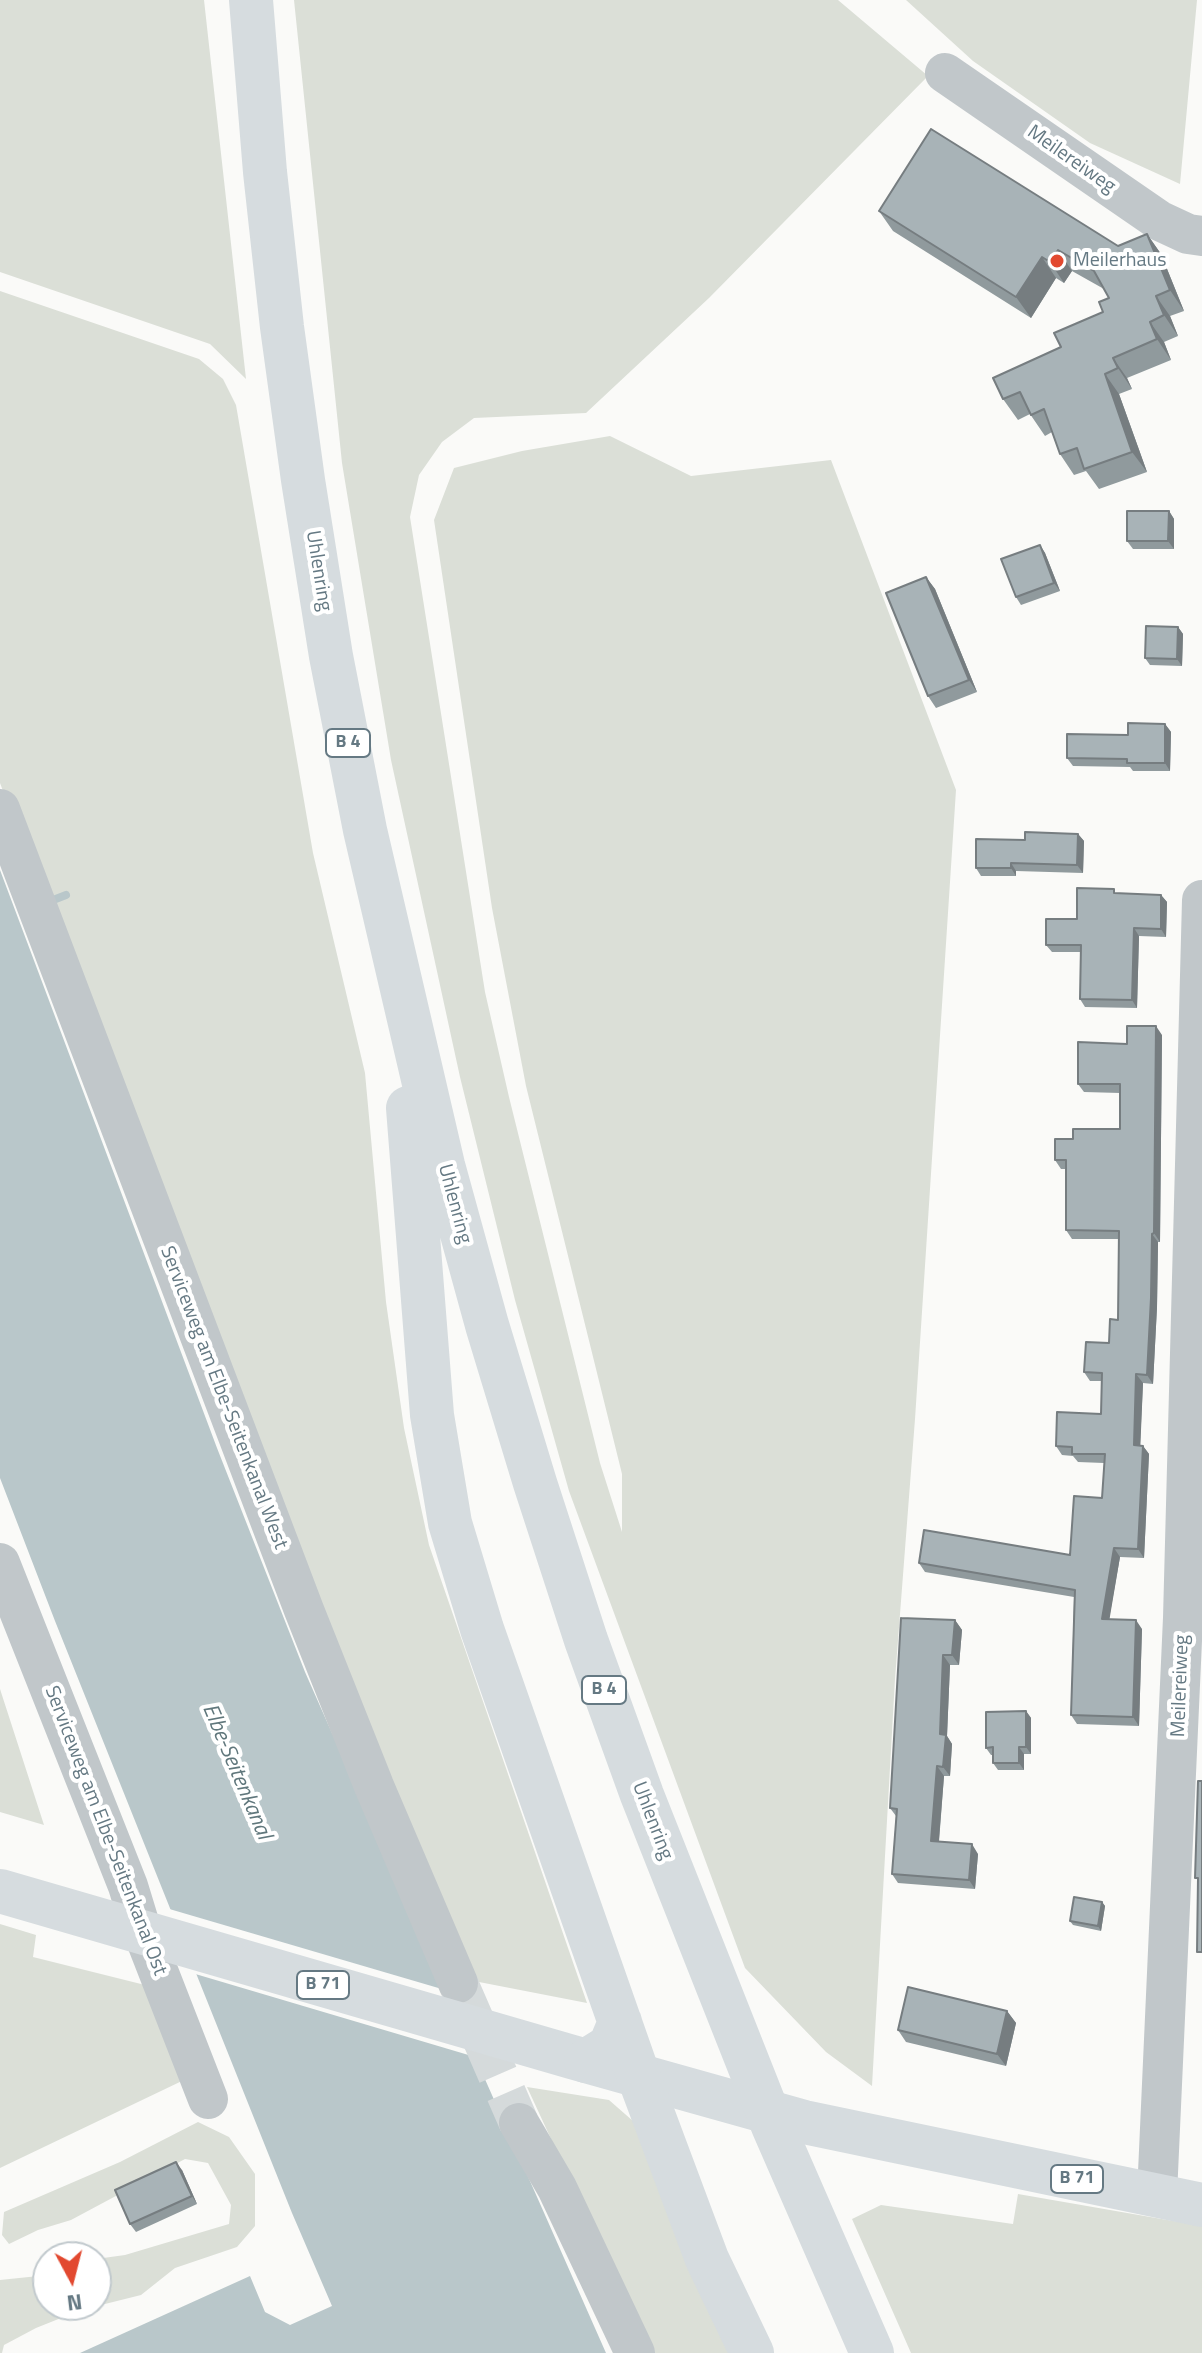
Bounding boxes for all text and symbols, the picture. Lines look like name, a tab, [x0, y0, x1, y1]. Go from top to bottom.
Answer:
street label: Meilereiweg	[1022, 121, 1120, 199]
place label: Meilerhaus	[1073, 249, 1166, 273]
marker: Meilerhaus	[1048, 252, 1066, 270]
street label: Uhlenring	[300, 529, 336, 613]
road number: B 4	[326, 729, 370, 757]
street label: Uhlenring	[432, 1162, 476, 1246]
street label: Serviceweg am Elbe-Seitenkanal West	[154, 1243, 292, 1553]
street label: Meilereiweg	[1167, 1634, 1195, 1738]
road number: B 4	[582, 1676, 626, 1704]
street label: Serviceweg am Elbe-Seitenkanal Ost	[39, 1683, 171, 1979]
water label: Elbe-Seitenkanal	[196, 1700, 276, 1844]
street label: Uhlenring	[626, 1779, 678, 1863]
road number: B 71	[297, 1971, 349, 1999]
road number: B 71	[1051, 2165, 1103, 2193]
north arrow	[32, 2241, 112, 2321]
text: N	[65, 2285, 84, 2321]

